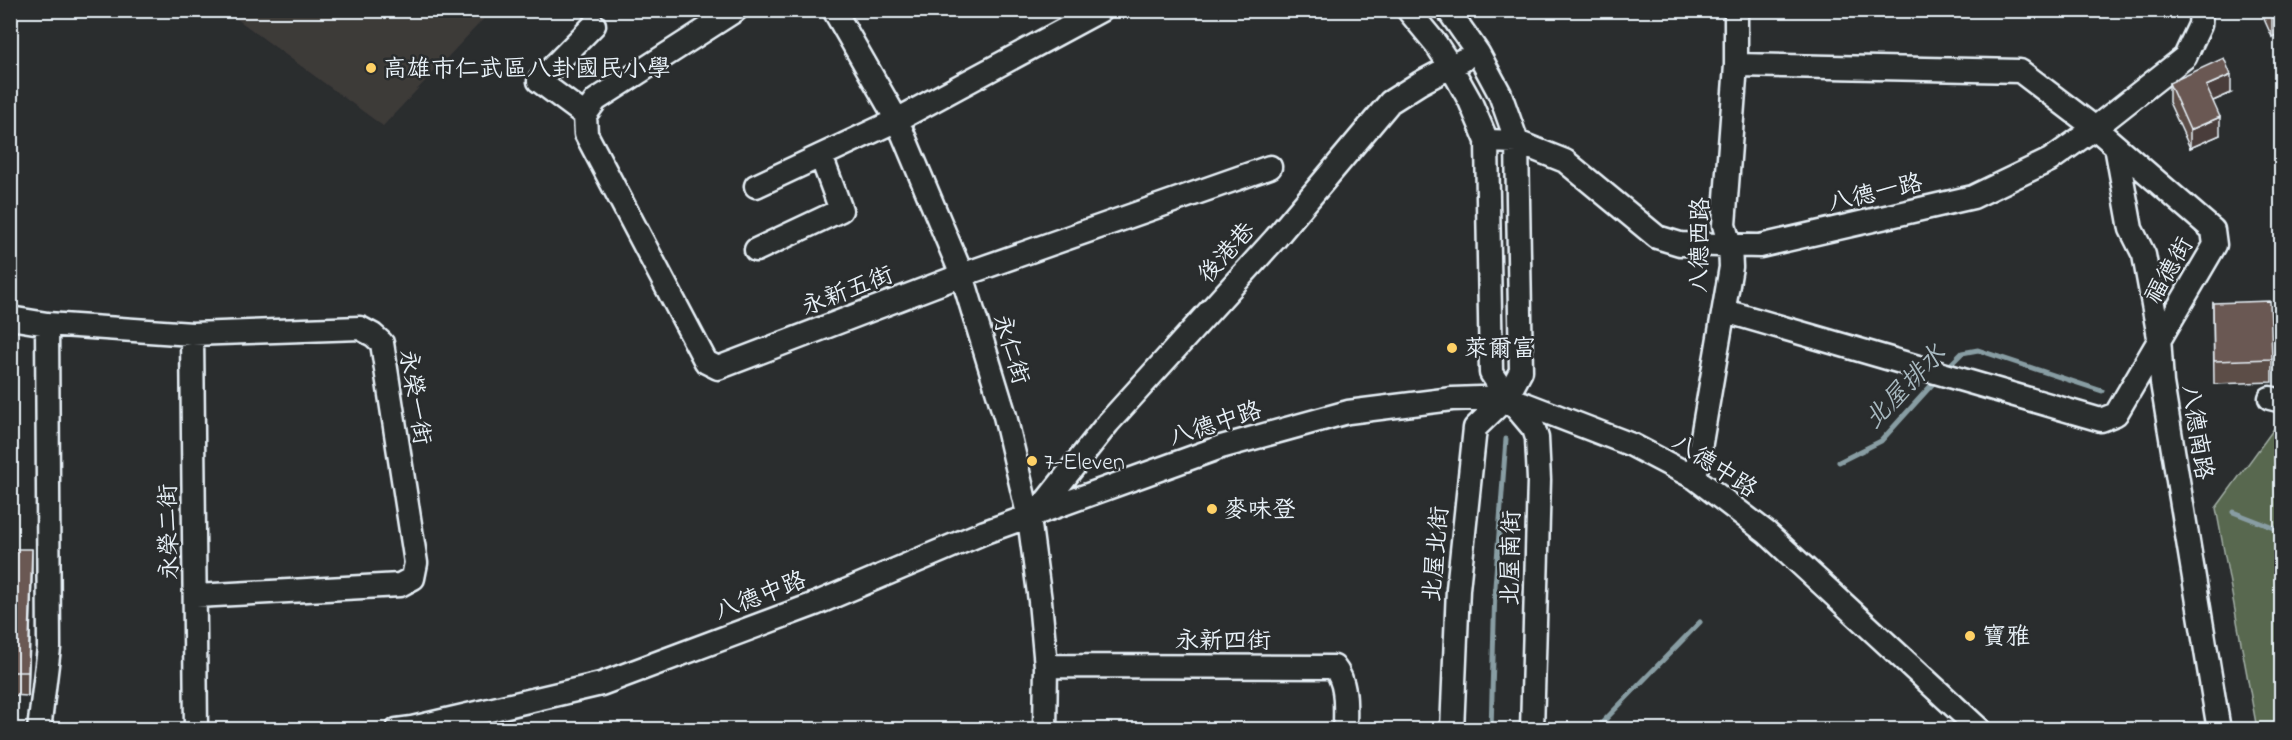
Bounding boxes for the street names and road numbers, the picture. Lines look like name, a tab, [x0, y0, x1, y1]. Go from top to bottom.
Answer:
street label: 八德一路	[1825, 167, 1926, 222]
street label: 八德西路	[1683, 197, 1720, 293]
street label: 後港巷	[1191, 215, 1265, 292]
street label: 福德街	[2137, 231, 2203, 311]
street label: 永新五街	[797, 259, 899, 326]
street label: 永仁街	[982, 310, 1037, 389]
street label: 永榮一街	[389, 347, 438, 448]
street label: 八德南路	[2171, 382, 2220, 483]
street label: 八德中路	[1165, 394, 1267, 457]
street label: 八德中路	[1664, 426, 1763, 508]
street label: 永榮二街	[152, 484, 189, 580]
street label: 北屋北街	[1416, 505, 1459, 604]
street label: 北屋南街	[1494, 510, 1531, 606]
street label: 八德中路	[710, 564, 812, 631]
street label: 永新四街	[1175, 625, 1271, 660]

